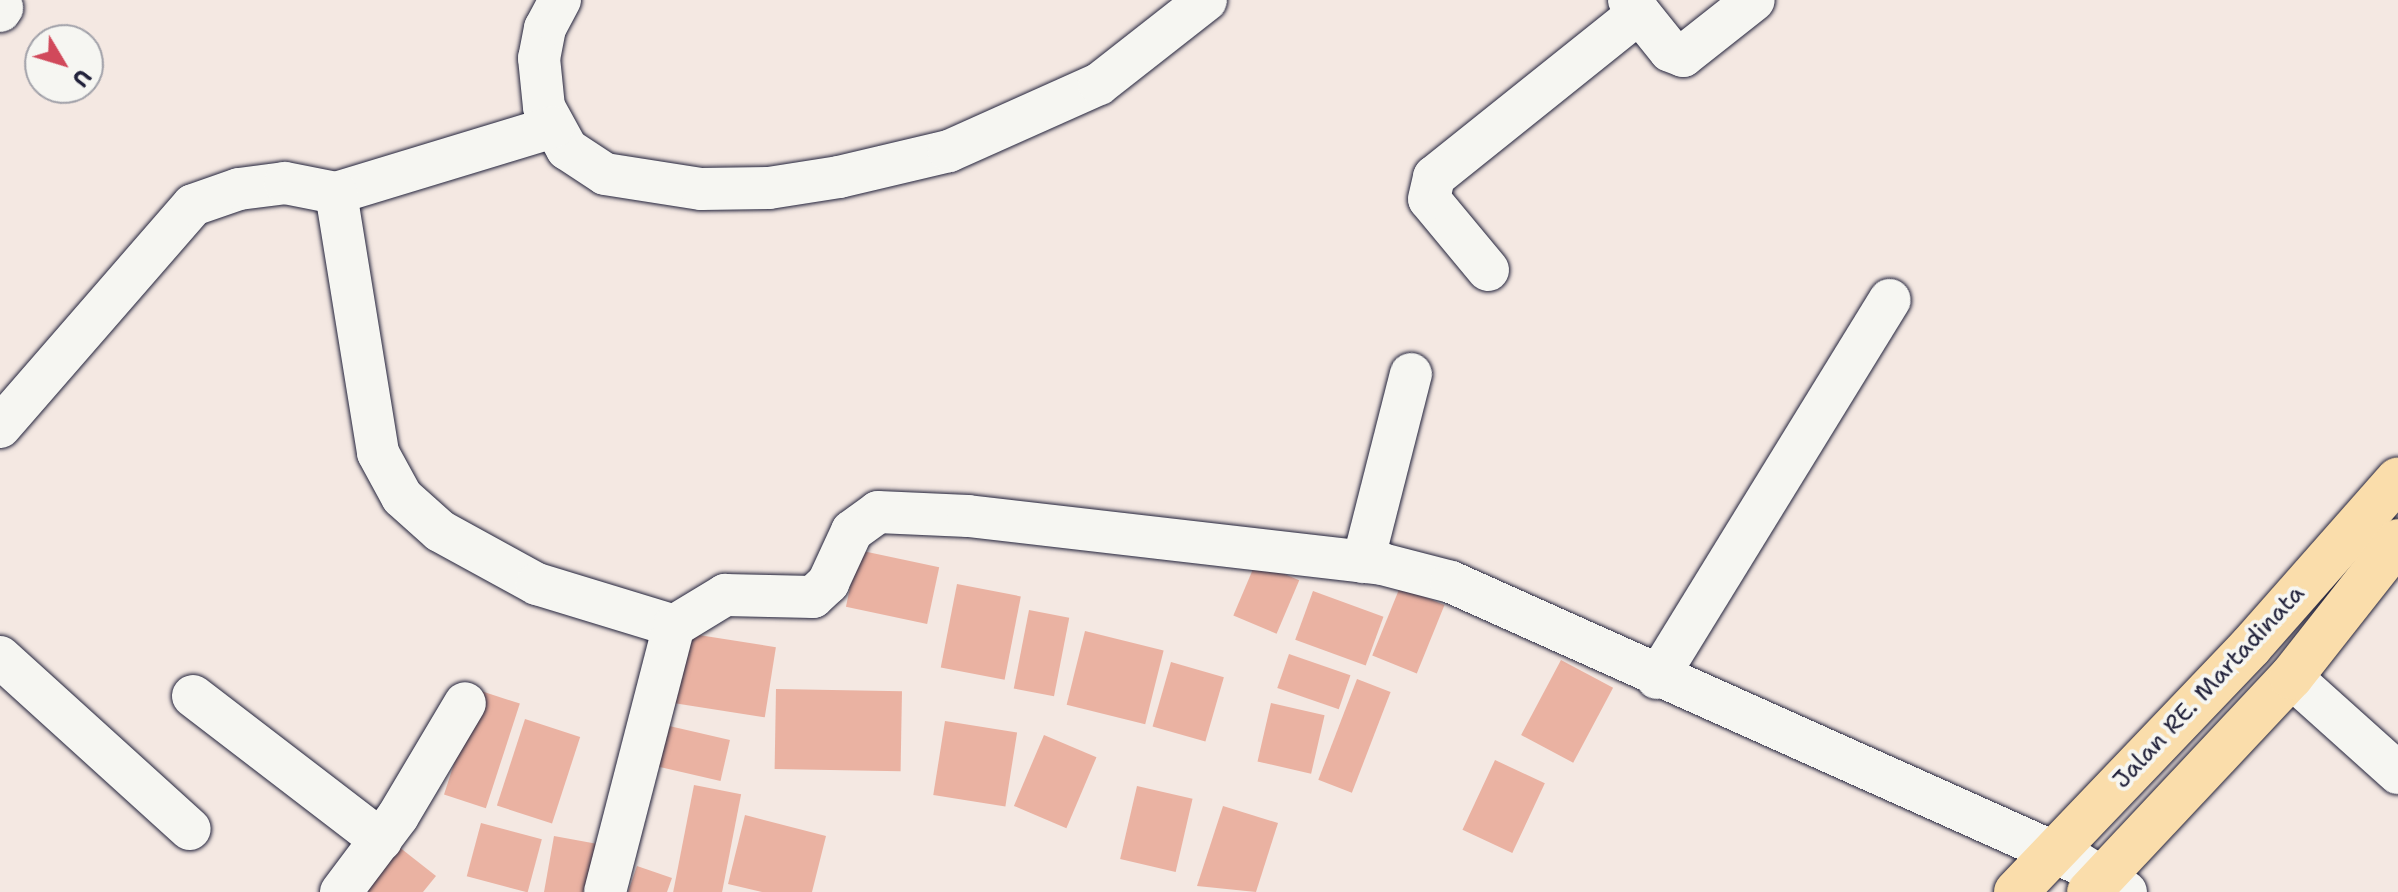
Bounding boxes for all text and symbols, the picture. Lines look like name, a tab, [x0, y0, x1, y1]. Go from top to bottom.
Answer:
north arrow	[24, 24, 104, 104]
text: U	[66, 63, 98, 93]
street label: Jalan RE. Martadinata	[2107, 579, 2311, 795]

